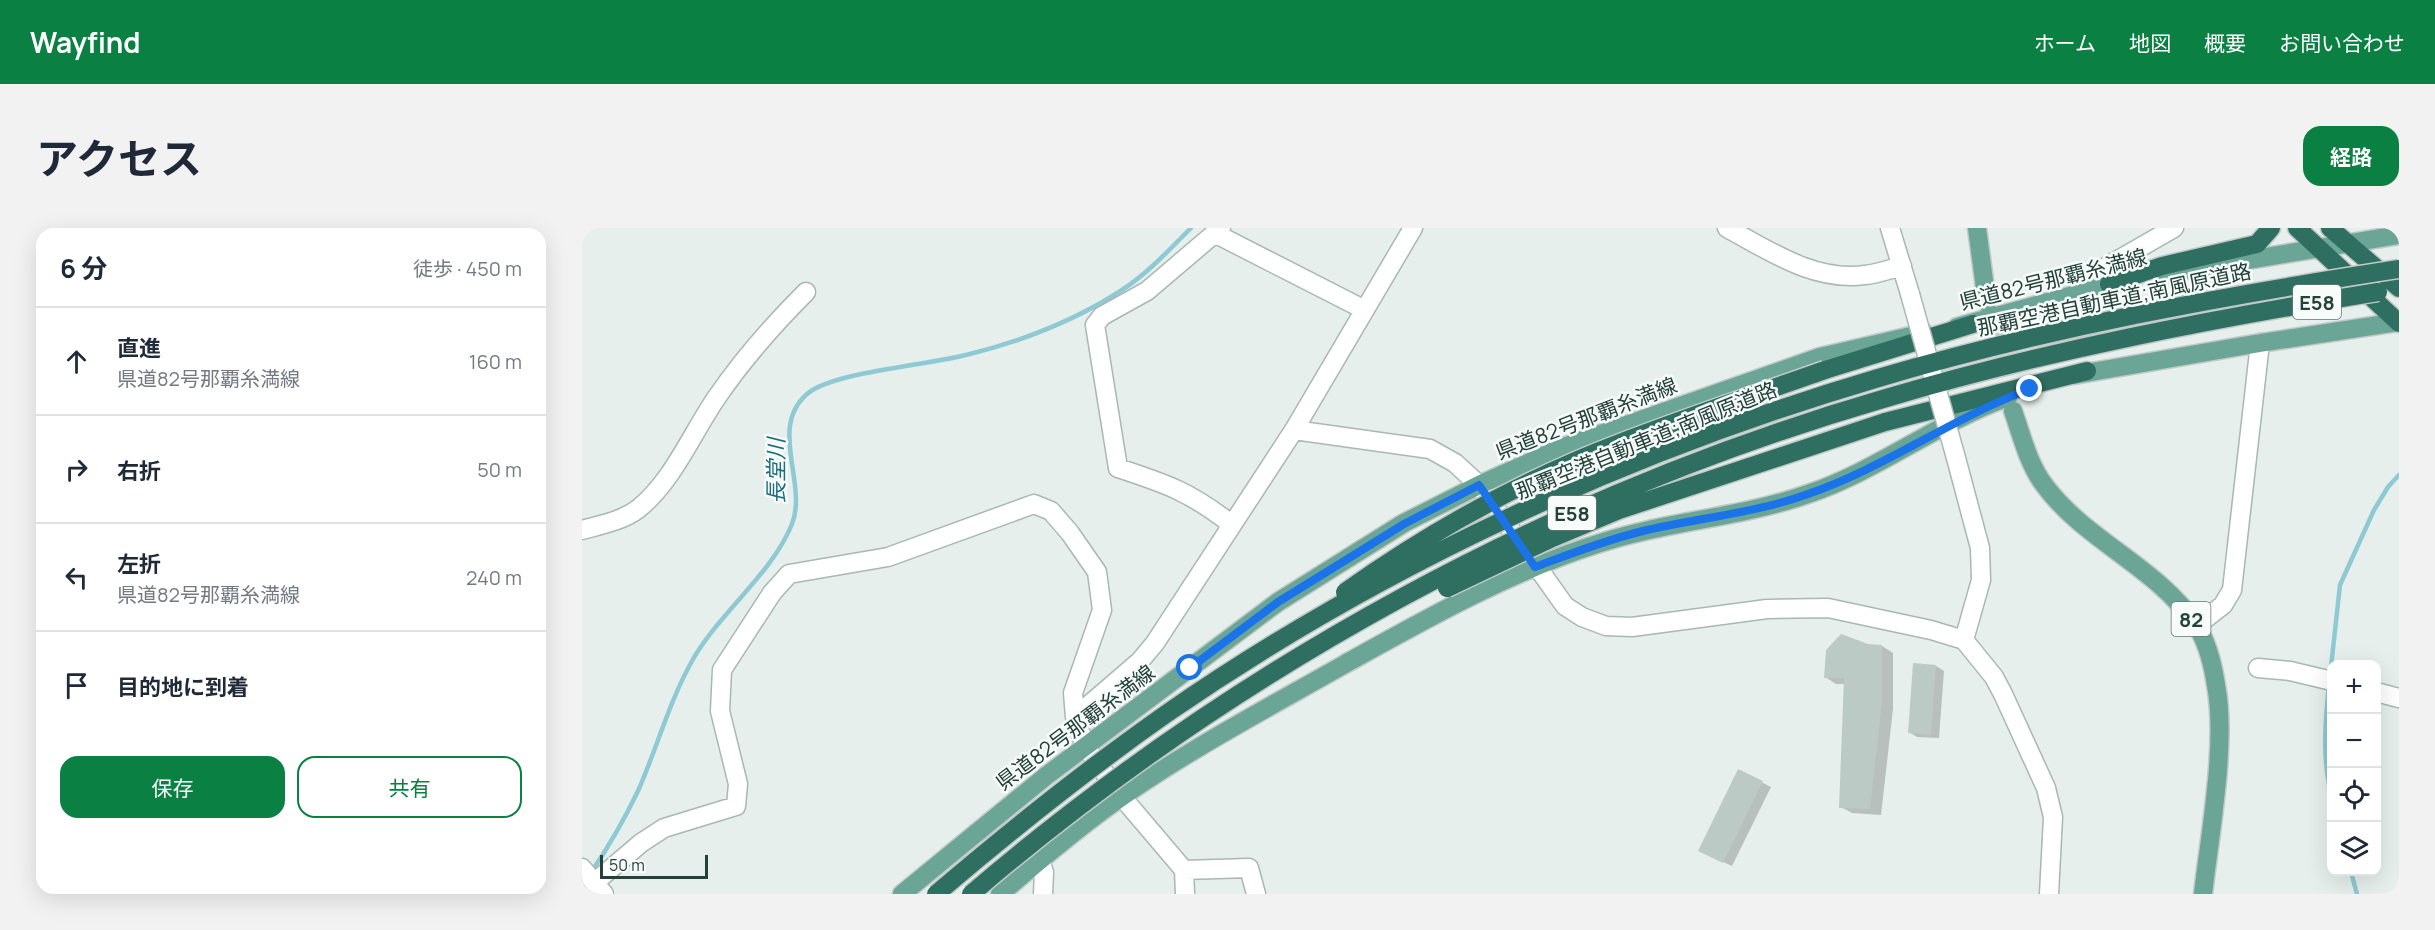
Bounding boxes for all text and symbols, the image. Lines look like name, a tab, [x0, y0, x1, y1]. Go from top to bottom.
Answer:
text: Wayfind	[30, 23, 140, 61]
text: ホーム	[2034, 29, 2096, 57]
text: 地図	[2129, 29, 2171, 57]
text: 概要	[2204, 29, 2246, 57]
text: お問い合わせ	[2279, 29, 2405, 57]
button: 経路	[2303, 126, 2399, 186]
text: アクセス	[36, 129, 202, 187]
street label: 県道82号那覇糸満線	[1956, 242, 2150, 316]
text: 6 分	[60, 250, 107, 286]
text: 徒歩 · 450 m	[413, 255, 522, 282]
street label: 那覇空港自動車道;南風原道路	[1974, 256, 2254, 342]
road number: E58	[2293, 285, 2341, 319]
text: 直進	[117, 333, 161, 363]
icon: ahead	[60, 345, 93, 378]
text: 160 m	[469, 348, 522, 375]
text: 県道82号那覇糸満線	[117, 365, 300, 392]
street label: 県道82号那覇糸満線	[1491, 370, 1681, 466]
street label: 那覇空港自動車道;南風原道路	[1511, 375, 1781, 505]
route end	[2016, 375, 2042, 401]
water label: 長堂川	[761, 436, 791, 504]
icon: right	[60, 453, 93, 486]
text: 右折	[117, 456, 161, 486]
text: 50 m	[477, 456, 522, 483]
road number: E58	[1548, 496, 1596, 530]
text: 左折	[117, 549, 161, 579]
icon: left	[60, 561, 93, 594]
text: 240 m	[466, 564, 522, 591]
text: 県道82号那覇糸満線	[117, 581, 300, 608]
road number: 82	[2172, 602, 2210, 636]
route start	[1176, 654, 1202, 680]
street label: 県道82号那覇糸満線	[990, 658, 1160, 796]
map controls	[2327, 660, 2381, 876]
button: +	[2327, 660, 2381, 714]
icon: arrive	[60, 669, 93, 702]
text: 目的地に到着	[117, 672, 249, 702]
button: −	[2327, 714, 2381, 768]
button: 保存	[60, 756, 285, 818]
button: 共有	[297, 756, 522, 818]
button: locate	[2327, 768, 2381, 822]
button: layers	[2327, 822, 2381, 876]
scale bar	[600, 852, 708, 880]
text: 50 m	[609, 854, 645, 876]

